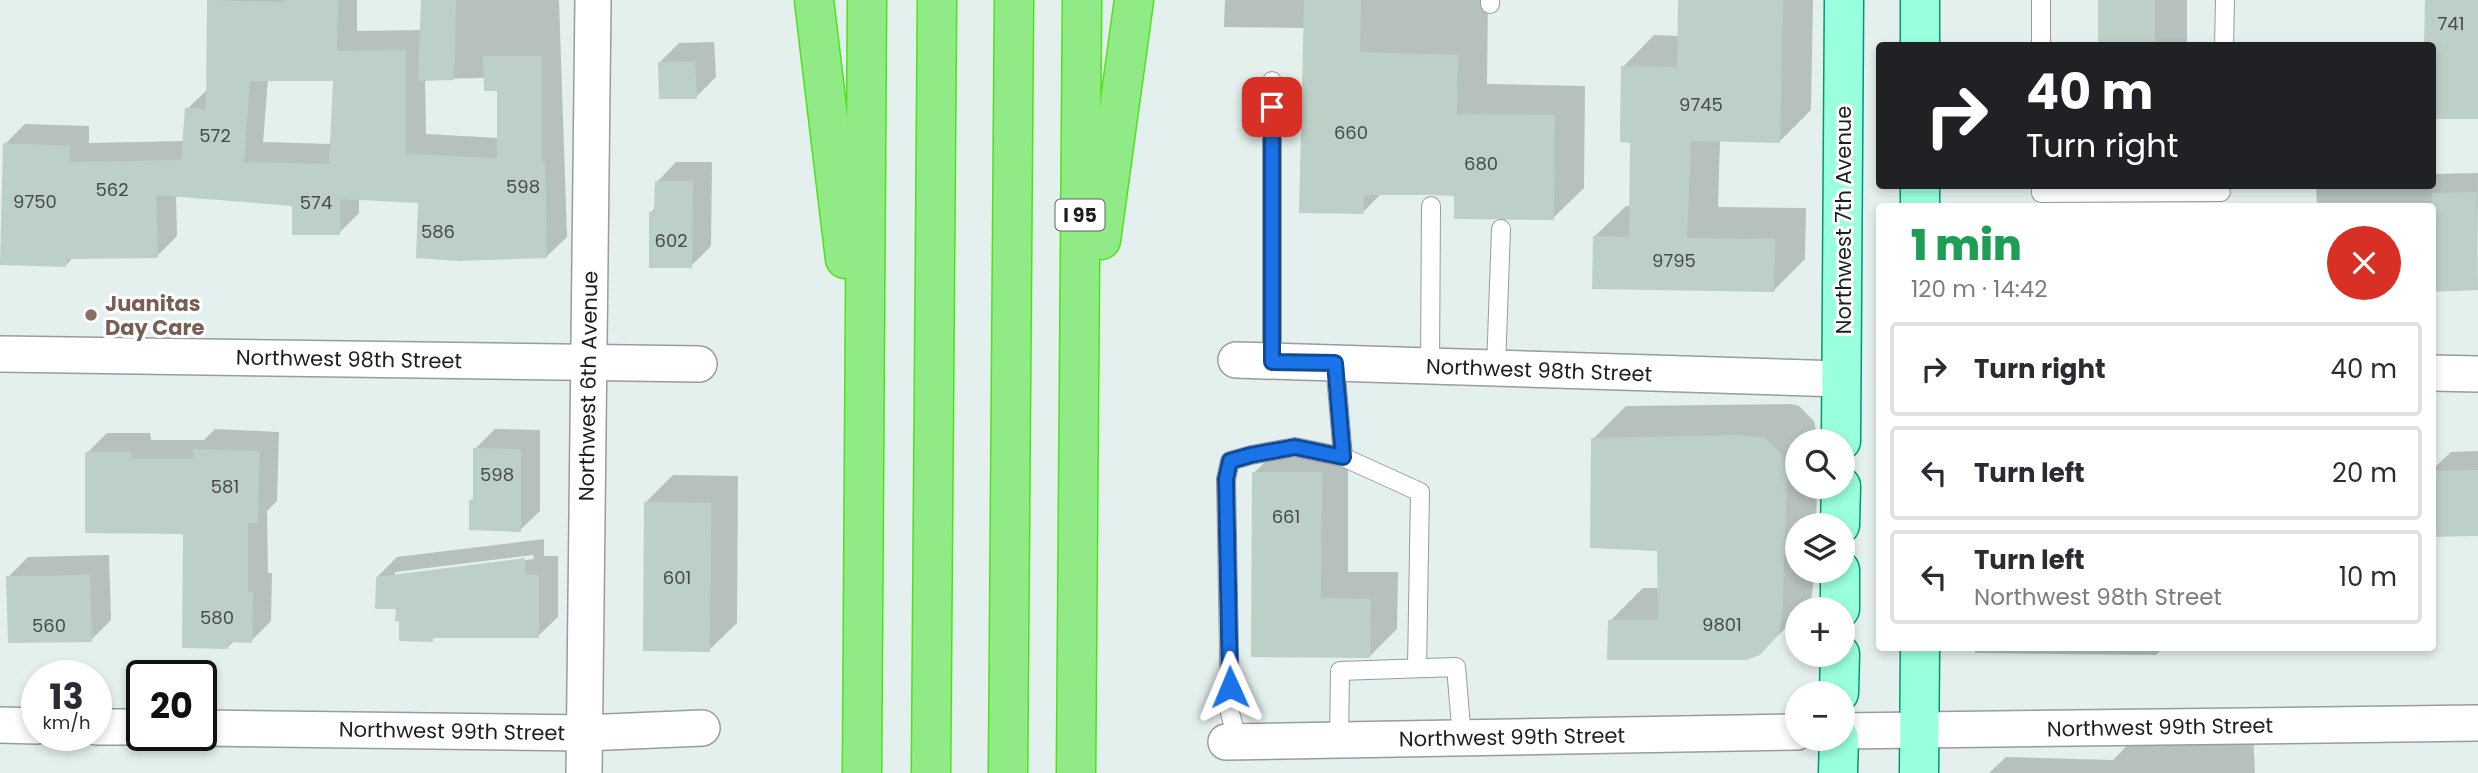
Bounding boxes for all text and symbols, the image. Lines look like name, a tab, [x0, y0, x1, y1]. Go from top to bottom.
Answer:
house number: 741	[2438, 11, 2464, 36]
text: 40 m	[2026, 58, 2153, 126]
icon: right	[1911, 70, 2002, 161]
pin	[1242, 77, 1302, 137]
icon: arrive	[1253, 88, 1291, 126]
house number: 9745	[1679, 92, 1723, 117]
street label: Northwest 7th Avenue	[1829, 106, 1858, 334]
house number: 660	[1334, 120, 1368, 145]
house number: 572	[199, 123, 231, 148]
text: Turn right	[2026, 123, 2178, 168]
house number: 680	[1464, 151, 1498, 176]
house number: 598	[506, 174, 540, 199]
house number: 562	[95, 177, 129, 202]
house number: 9750	[13, 189, 57, 214]
house number: 574	[300, 190, 332, 215]
road number: I 95	[1056, 200, 1104, 230]
text: 1 min	[1911, 216, 2022, 275]
house number: 586	[421, 219, 455, 244]
button: close	[2327, 226, 2401, 300]
house number: 602	[654, 228, 688, 253]
house number: 9795	[1652, 248, 1696, 273]
street label: Northwest 6th Avenue	[571, 271, 605, 501]
text: 120 m · 14:42	[1911, 273, 2047, 305]
place label: Juanitas Day Care	[105, 289, 204, 342]
marker: Juanitas Day Care	[83, 307, 99, 323]
street label: Northwest 98th Street	[236, 343, 462, 375]
icon: right	[1915, 350, 1953, 388]
text: Turn right	[1974, 351, 2106, 387]
text: 40 m	[2331, 351, 2397, 387]
street label: Northwest 98th Street	[1425, 352, 1653, 388]
map controls	[1785, 429, 1855, 751]
button: search	[1785, 429, 1855, 499]
icon: left	[1915, 454, 1953, 492]
text: Turn left	[1974, 455, 2085, 491]
text: 20 m	[2332, 455, 2397, 491]
house number: 598	[480, 462, 514, 487]
house number: 581	[211, 474, 239, 499]
house number: 661	[1272, 504, 1300, 529]
button: layers	[1785, 513, 1855, 583]
text: Turn left	[1974, 542, 2085, 578]
icon: left	[1915, 558, 1953, 596]
text: 10 m	[2339, 559, 2397, 595]
house number: 601	[663, 565, 691, 590]
text: Northwest 98th Street	[1974, 581, 2222, 613]
button: +	[1785, 597, 1855, 667]
house number: 580	[200, 605, 234, 630]
house number: 9801	[1702, 612, 1742, 637]
house number: 560	[32, 613, 66, 638]
position arrow	[1193, 650, 1267, 724]
speed limit sign: 20	[126, 660, 217, 751]
text: 13	[49, 672, 84, 721]
button: −	[1785, 681, 1855, 751]
text: km/h	[43, 710, 90, 735]
street label: Northwest 99th Street	[2047, 711, 2273, 743]
street label: Northwest 99th Street	[339, 715, 565, 747]
street label: Northwest 99th Street	[1399, 721, 1625, 753]

